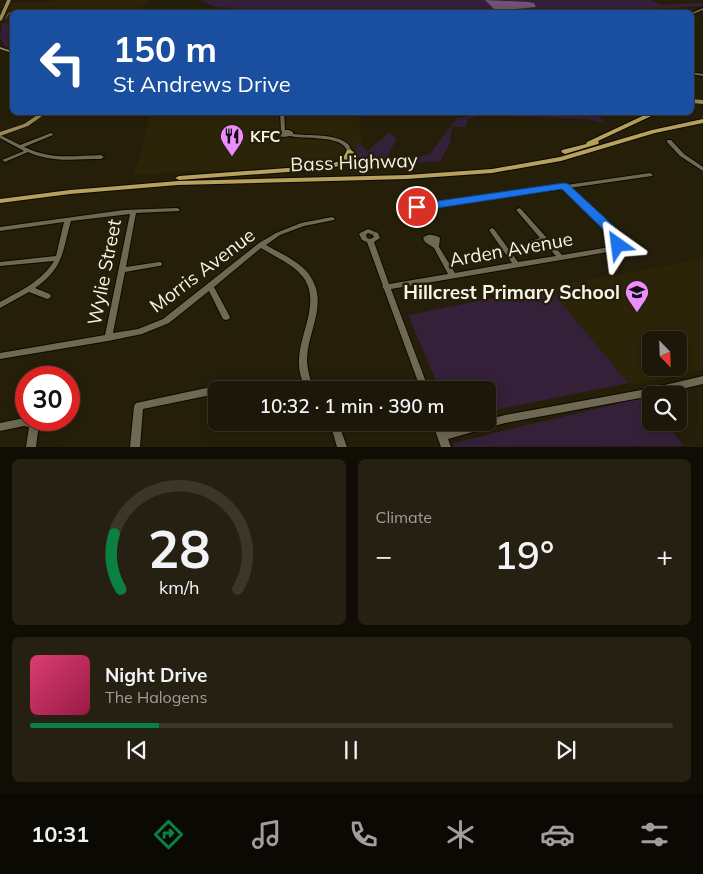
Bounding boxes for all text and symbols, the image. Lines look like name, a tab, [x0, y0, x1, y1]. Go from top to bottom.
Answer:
text: 150 m	[113, 27, 217, 71]
icon: left	[30, 30, 95, 95]
text: St Andrews Drive	[113, 70, 291, 98]
restaurant icon: KFC	[219, 123, 245, 157]
place label: KFC	[250, 126, 281, 146]
street label: Bass Highway	[290, 148, 418, 176]
pin	[396, 186, 438, 228]
icon: arrive	[403, 193, 431, 221]
street label: Wylie Street	[82, 217, 126, 327]
position arrow	[591, 218, 643, 270]
street label: Morris Avenue	[144, 222, 260, 318]
street label: Arden Avenue	[447, 226, 575, 272]
school or university icon: Hillcrest Primary School	[624, 279, 650, 313]
place label: Hillcrest Primary School	[403, 280, 620, 304]
north arrow	[642, 331, 688, 376]
map controls	[642, 331, 687, 431]
speed limit sign: 30	[15, 366, 80, 431]
button: search	[642, 386, 687, 431]
text: 10:32 · 1 min · 390 m	[259, 394, 445, 418]
text: Climate	[376, 507, 432, 527]
text: 28	[148, 516, 210, 581]
text: 19°	[494, 531, 554, 579]
text: −	[376, 538, 392, 573]
text: +	[656, 538, 673, 573]
text: km/h	[159, 576, 199, 598]
text: Night Drive	[105, 663, 207, 687]
text: The Halogens	[105, 687, 207, 707]
icon: previous	[123, 736, 151, 764]
icon: pause	[337, 736, 365, 764]
icon: next	[552, 736, 580, 764]
icon: directions	[151, 817, 186, 852]
icon: music	[249, 817, 284, 852]
icon: phone	[346, 817, 381, 852]
icon: climate	[443, 817, 478, 852]
icon: car	[540, 817, 575, 852]
icon: filters	[637, 817, 672, 852]
text: 10:31	[31, 820, 89, 848]

